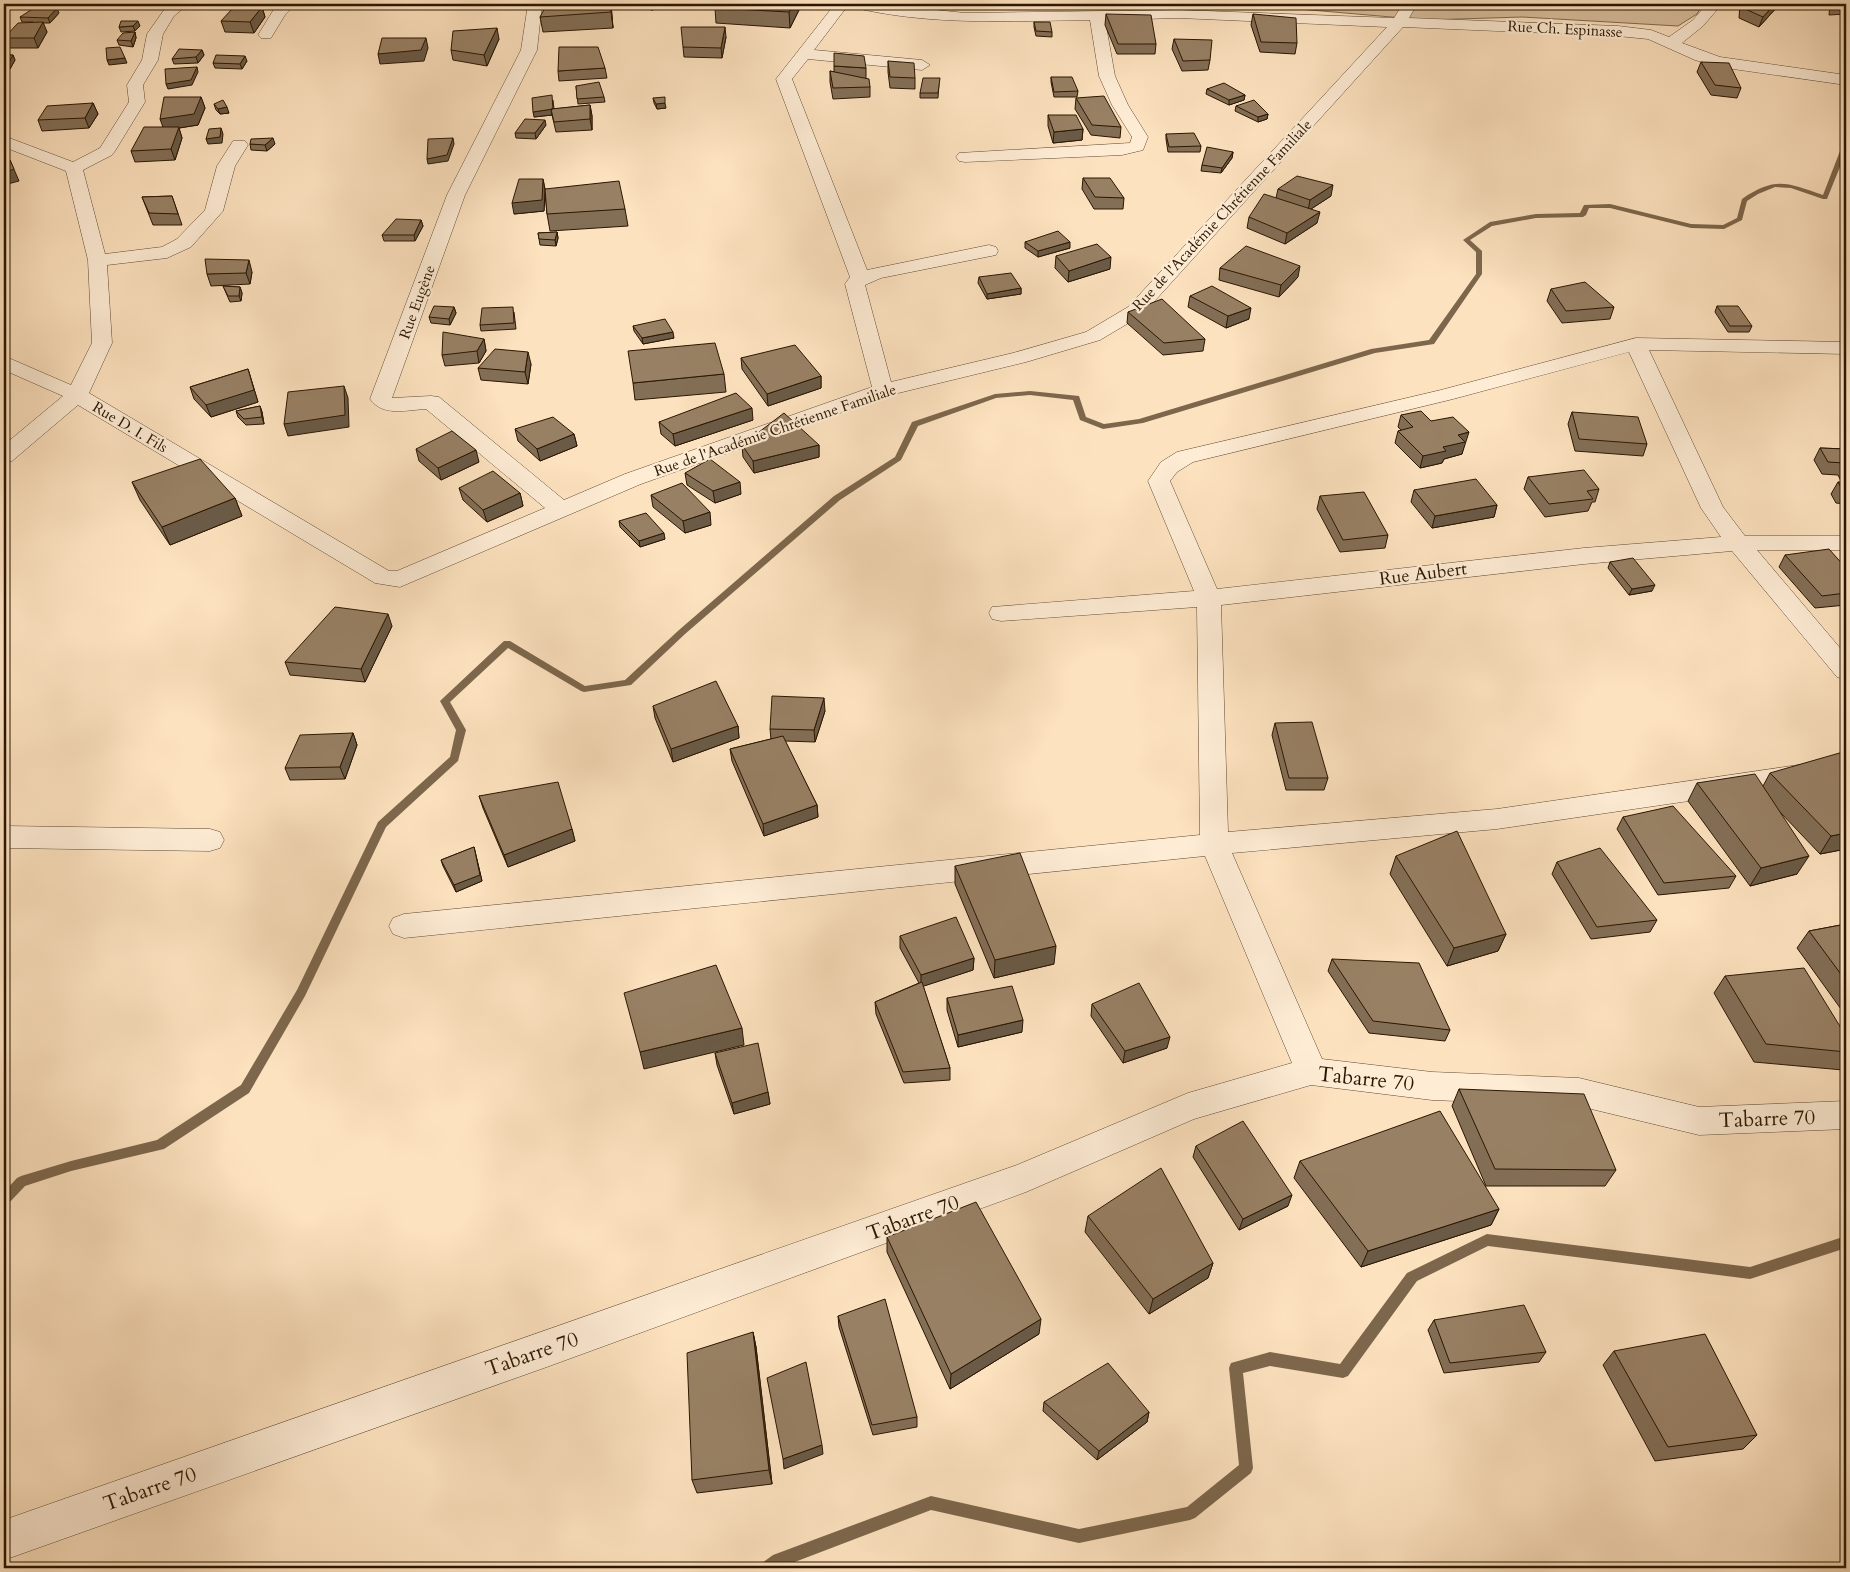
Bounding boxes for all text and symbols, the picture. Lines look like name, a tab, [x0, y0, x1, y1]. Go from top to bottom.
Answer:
street label: Rue Ch. Espinasse	[1507, 16, 1623, 42]
street label: Rue de l'Académie Chrétienne Familiale	[1128, 115, 1316, 315]
street label: Rue Eugène	[394, 262, 440, 342]
street label: Rue de l'Académie Chrétienne Familiale	[651, 379, 899, 481]
street label: Rue D. I. Fils	[89, 397, 171, 457]
street label: Rue Aubert	[1378, 556, 1469, 592]
street label: Tabarre 70	[1316, 1060, 1416, 1098]
street label: Tabarre 70	[1718, 1103, 1816, 1135]
street label: Tabarre 70	[863, 1188, 963, 1248]
street label: Tabarre 70	[482, 1325, 582, 1383]
street label: Tabarre 70	[100, 1460, 200, 1518]

